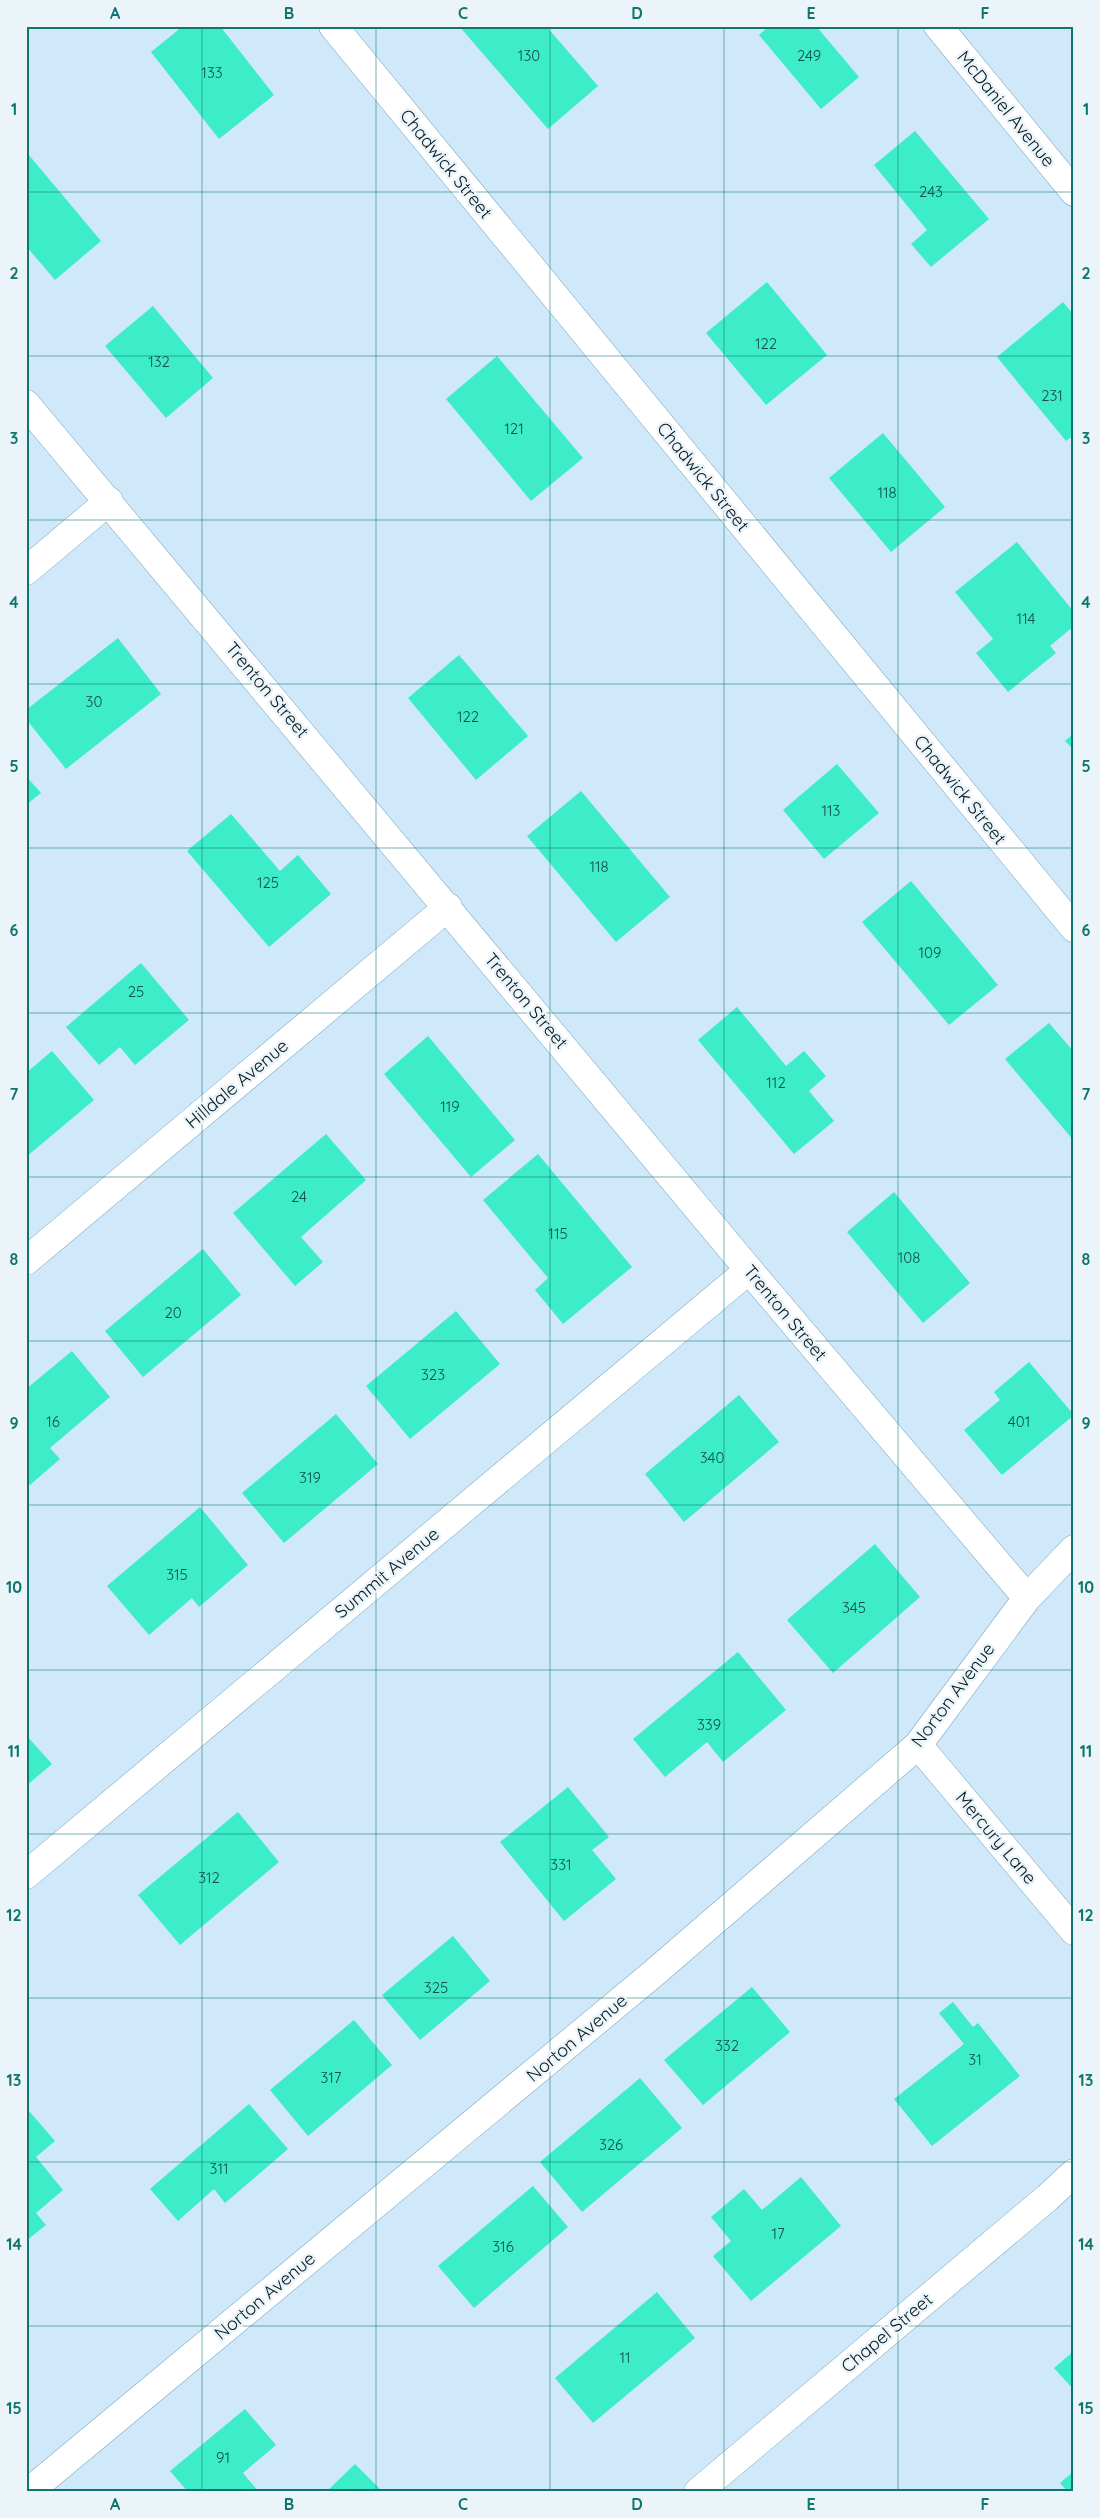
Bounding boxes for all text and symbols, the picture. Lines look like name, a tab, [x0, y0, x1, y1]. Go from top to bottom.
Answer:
text: A	[110, 3, 121, 23]
text: B	[284, 3, 294, 23]
text: C	[458, 3, 468, 23]
text: D	[631, 3, 643, 23]
text: E	[806, 3, 816, 23]
text: F	[981, 3, 990, 23]
house number: 130	[518, 46, 540, 65]
house number: 249	[797, 46, 821, 65]
street label: McDaniel Avenue	[952, 46, 1060, 172]
house number: 133	[201, 63, 223, 82]
text: 1	[11, 99, 17, 119]
text: 1	[1083, 99, 1089, 119]
street label: Chadwick Street	[395, 104, 498, 223]
house number: 243	[919, 182, 943, 201]
text: 2	[9, 263, 19, 283]
text: 2	[1081, 263, 1091, 283]
house number: 122	[755, 334, 777, 353]
house number: 132	[148, 352, 170, 371]
house number: 231	[1041, 386, 1063, 405]
street label: Chadwick Street	[652, 417, 755, 536]
house number: 121	[504, 419, 524, 438]
text: 3	[10, 428, 18, 448]
text: 3	[1082, 428, 1090, 448]
house number: 118	[877, 483, 897, 502]
text: 4	[9, 592, 19, 612]
text: 4	[1081, 592, 1091, 612]
house number: 114	[1017, 609, 1035, 628]
street label: Trenton Street	[221, 637, 314, 742]
house number: 30	[86, 692, 102, 711]
house number: 122	[457, 707, 479, 726]
street label: Chadwick Street	[909, 730, 1012, 849]
text: 5	[9, 756, 19, 776]
text: 5	[1081, 756, 1091, 776]
house number: 113	[822, 801, 841, 820]
house number: 118	[589, 857, 609, 876]
house number: 125	[257, 873, 279, 892]
text: 6	[10, 920, 19, 940]
text: 6	[1082, 920, 1091, 940]
house number: 109	[919, 943, 941, 962]
street label: Trenton Street	[480, 948, 573, 1053]
house number: 25	[128, 982, 144, 1001]
street label: Hilldale Avenue	[181, 1034, 293, 1133]
house number: 112	[766, 1073, 786, 1092]
text: 7	[10, 1084, 19, 1104]
text: 7	[1082, 1084, 1091, 1104]
house number: 119	[440, 1097, 460, 1116]
house number: 24	[291, 1187, 307, 1206]
house number: 115	[548, 1224, 568, 1243]
house number: 108	[898, 1248, 920, 1267]
text: 8	[10, 1249, 19, 1269]
text: 8	[1082, 1249, 1091, 1269]
street label: Trenton Street	[739, 1260, 832, 1365]
house number: 20	[164, 1303, 182, 1322]
house number: 323	[421, 1365, 445, 1384]
house number: 16	[46, 1412, 60, 1431]
house number: 401	[1008, 1412, 1030, 1431]
text: 9	[9, 1413, 19, 1433]
text: 9	[1081, 1413, 1091, 1433]
house number: 340	[700, 1448, 724, 1467]
house number: 319	[299, 1468, 321, 1487]
street label: Summit Avenue	[330, 1522, 444, 1623]
house number: 315	[166, 1565, 188, 1584]
text: 10	[6, 1577, 22, 1597]
text: 10	[1078, 1577, 1094, 1597]
house number: 345	[842, 1598, 866, 1617]
street label: Norton Avenue	[906, 1638, 999, 1751]
house number: 339	[697, 1715, 721, 1734]
text: 11	[8, 1741, 20, 1761]
text: 11	[1080, 1741, 1092, 1761]
street label: Mercury Lane	[951, 1787, 1042, 1889]
house number: 331	[550, 1855, 572, 1874]
house number: 312	[198, 1868, 220, 1887]
text: 12	[6, 1905, 22, 1925]
text: 12	[1078, 1905, 1094, 1925]
house number: 325	[424, 1978, 448, 1997]
street label: Norton Avenue	[522, 1989, 632, 2086]
house number: 332	[715, 2036, 739, 2055]
house number: 31	[968, 2050, 982, 2069]
house number: 317	[320, 2068, 342, 2087]
text: 13	[7, 2070, 21, 2090]
text: 13	[1079, 2070, 1093, 2090]
house number: 326	[599, 2135, 623, 2154]
house number: 311	[210, 2159, 228, 2178]
house number: 17	[771, 2224, 785, 2243]
text: 14	[6, 2234, 22, 2254]
text: 14	[1078, 2234, 1094, 2254]
house number: 316	[492, 2237, 514, 2256]
street label: Norton Avenue	[210, 2247, 320, 2344]
street label: Chapel Street	[836, 2288, 937, 2377]
house number: 11	[619, 2348, 631, 2367]
text: 15	[6, 2398, 22, 2418]
text: 15	[1078, 2398, 1094, 2418]
house number: 91	[216, 2448, 230, 2467]
text: A	[110, 2494, 121, 2514]
text: B	[284, 2494, 294, 2514]
text: C	[458, 2494, 468, 2514]
text: D	[631, 2494, 643, 2514]
text: E	[806, 2494, 816, 2514]
text: F	[981, 2494, 990, 2514]

